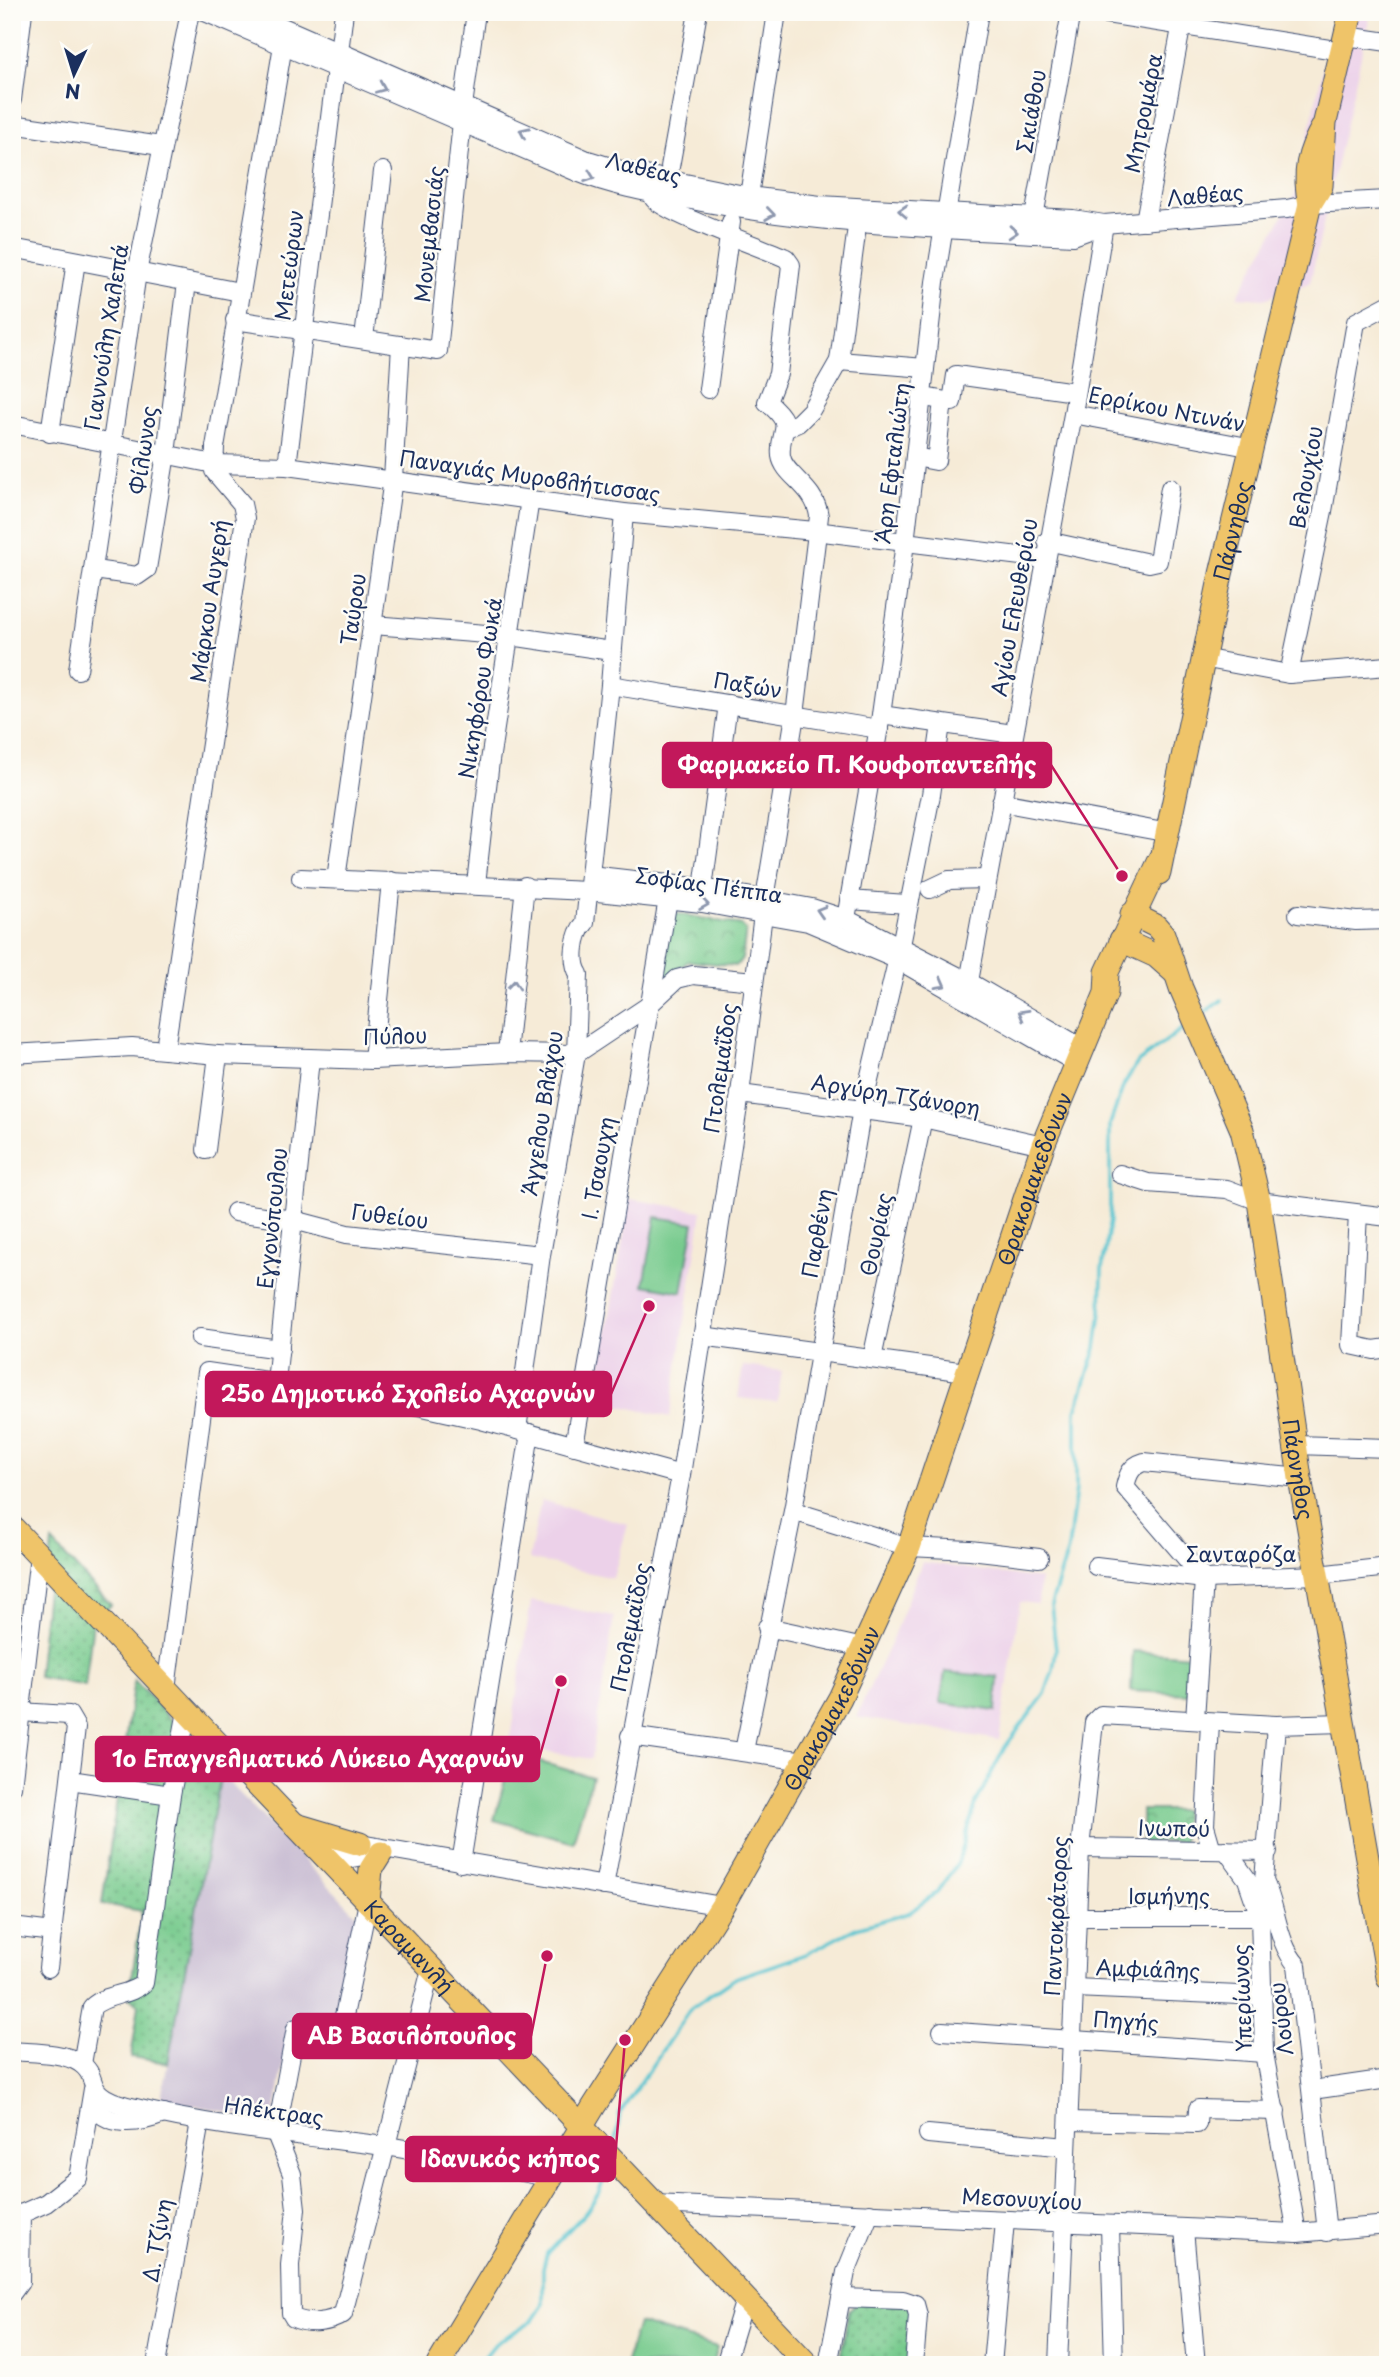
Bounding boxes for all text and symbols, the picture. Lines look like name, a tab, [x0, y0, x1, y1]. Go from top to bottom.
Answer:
north arrow	[38, 38, 108, 108]
street label: Μητρομάρα	[1115, 50, 1169, 176]
street label: Σκιάθου	[1007, 67, 1053, 155]
text: N	[64, 77, 81, 106]
one-way arrow	[373, 80, 386, 94]
one-way arrow	[519, 126, 531, 140]
street label: Λαθέας	[603, 143, 685, 191]
street label: Μονεμβασιάς	[405, 164, 451, 304]
one-way arrow	[583, 169, 595, 183]
street label: Λαθέας	[1165, 175, 1245, 213]
one-way arrow	[898, 204, 909, 219]
one-way arrow	[764, 207, 776, 222]
street label: Μετεώρων	[265, 208, 311, 322]
one-way arrow	[1008, 224, 1019, 239]
street label: Γιαννούλη Χαλεπά	[74, 241, 136, 433]
street label: Ερρίκου Ντινάν	[1086, 377, 1248, 439]
street label: Άρη Εφταλιώτη	[865, 381, 917, 545]
street label: Φίλωνος	[120, 404, 164, 496]
street label: Βελουχίου	[1280, 423, 1330, 531]
street label: Παναγιάς Μυροβλήτισσας	[398, 441, 662, 509]
street label: Πάρνηθος	[1204, 477, 1259, 584]
street label: Αγίου Ελευθερίου	[982, 515, 1044, 699]
street label: Μάρκου Αυγερή	[181, 517, 235, 685]
street label: Ταύρου	[331, 571, 373, 647]
street label: Νικηφόρου Φωκά	[449, 595, 509, 781]
street label: Παξών	[711, 663, 785, 705]
callout: Φαρμακείο Π. Κουφοπαντελής	[663, 743, 1051, 787]
text: Φαρμακείο Π. Κουφοπαντελής	[678, 746, 1036, 781]
street label: Σοφίας Πέππα	[633, 858, 785, 910]
one-way arrow	[698, 896, 710, 911]
one-way arrow	[815, 905, 827, 920]
one-way arrow	[933, 976, 946, 989]
one-way arrow	[507, 979, 522, 991]
street label: Πτολεμαΐδος	[694, 1001, 744, 1135]
one-way arrow	[1018, 1009, 1031, 1022]
street label: Πύλου	[362, 1018, 428, 1052]
street label: Άγγελου Βλάχου	[512, 1028, 570, 1198]
street label: Αργύρη Τζάνορη	[809, 1065, 983, 1123]
street label: Θρακομακεδόνων	[988, 1086, 1080, 1270]
street label: Ι. Τσαουχη	[572, 1114, 622, 1222]
street label: Εγγονόπουλου	[248, 1146, 294, 1290]
street label: Παρθένη	[792, 1186, 840, 1280]
street label: Θουρίας	[851, 1189, 899, 1279]
street label: Γυθείου	[350, 1194, 430, 1236]
callout: 25ο Δημοτικό Σχολείο Αχαρνών	[206, 1372, 611, 1416]
text: 25ο Δημοτικό Σχολείο Αχαρνών	[220, 1375, 596, 1410]
street label: Πάρνηθος	[1275, 1417, 1323, 1522]
street label: Σανταρόζα	[1186, 1537, 1297, 1569]
street label: Πτολεμαΐδος	[601, 1560, 657, 1694]
street label: Θρακομακεδόνων	[775, 1620, 887, 1797]
callout: 1ο Επαγγελματικό Λύκειο Αχαρνών	[96, 1737, 539, 1781]
text: 1ο Επαγγελματικό Λύκειο Αχαρνών	[112, 1740, 524, 1775]
street label: Ινωπού	[1137, 1810, 1211, 1844]
street label: Παντοκράτορος	[1035, 1835, 1075, 1997]
street label: Ισμήνης	[1128, 1879, 1210, 1911]
street label: Καραμανλή	[357, 1892, 463, 2000]
street label: Υπερίωνος	[1223, 1944, 1259, 2052]
street label: Αμφιάλης	[1095, 1950, 1201, 1986]
street label: Λούρου	[1260, 1981, 1300, 2057]
street label: Πηγής	[1092, 2002, 1160, 2038]
callout: ΑΒ Βασιλόπουλος	[293, 2014, 531, 2058]
text: ΑΒ Βασιλόπουλος	[308, 2017, 516, 2052]
street label: Ηλέκτρας	[222, 2087, 326, 2133]
callout: Ιδανικός κήπος	[406, 2137, 615, 2181]
text: Ιδανικός κήπος	[420, 2140, 600, 2175]
street label: Μεσονυχίου	[961, 2179, 1083, 2217]
street label: Δ. Τζίνη	[133, 2196, 179, 2284]

